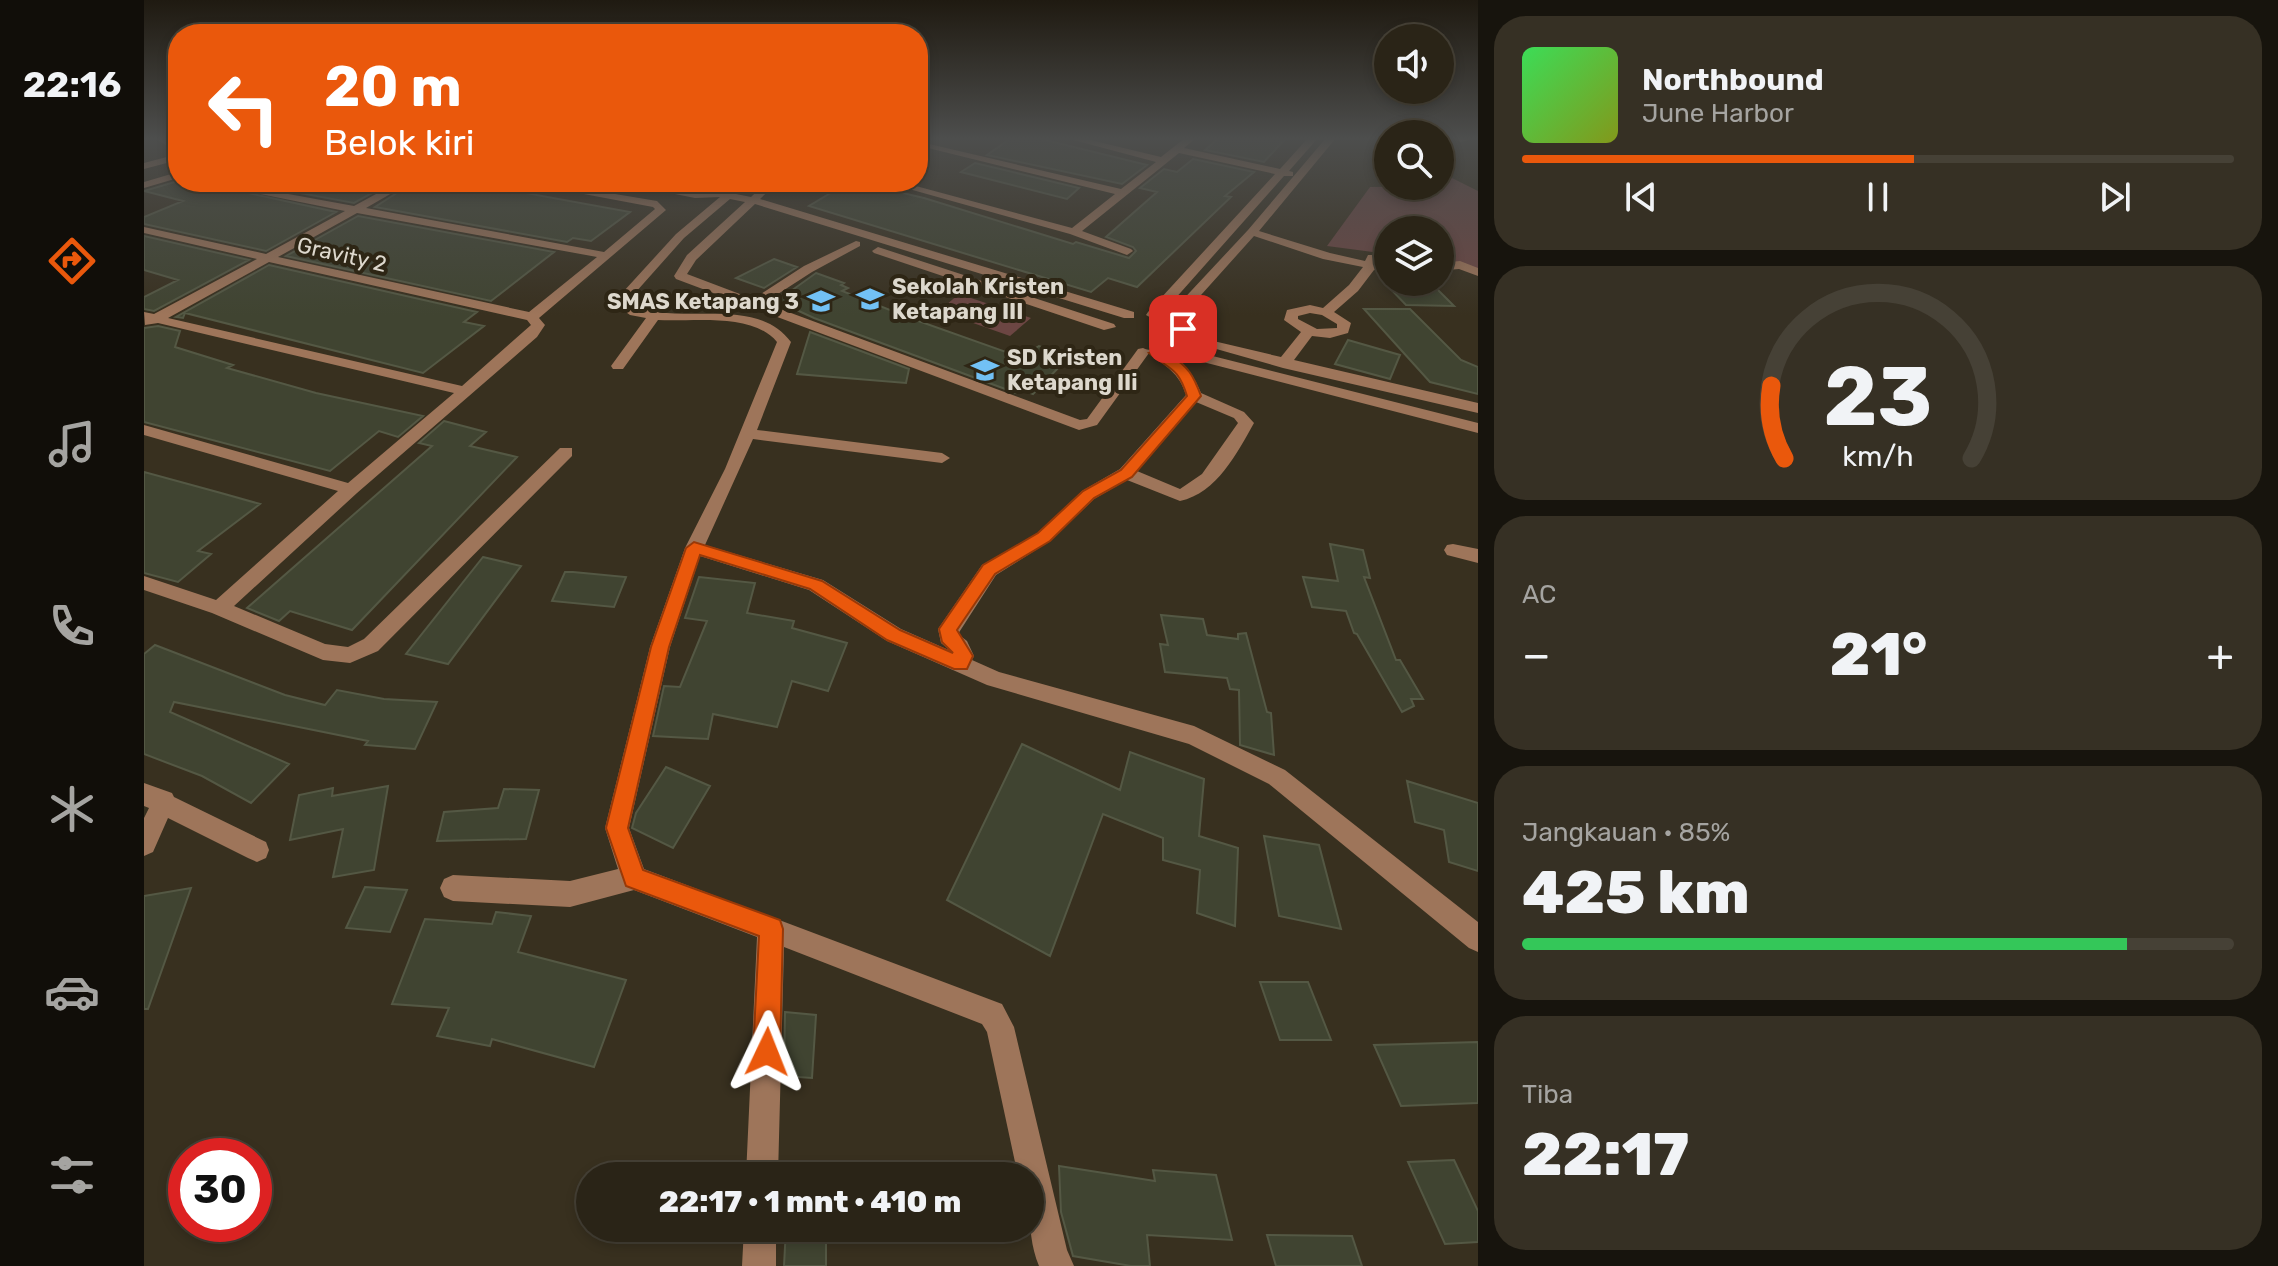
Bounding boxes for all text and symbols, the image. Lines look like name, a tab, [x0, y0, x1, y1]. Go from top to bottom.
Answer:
map controls	[1374, 24, 1454, 296]
button: sound	[1374, 24, 1454, 104]
text: 20 m	[324, 54, 462, 120]
icon: left	[192, 56, 296, 160]
text: Northbound	[1642, 62, 1824, 98]
text: 22:16	[23, 63, 121, 106]
text: June Harbor	[1642, 98, 1794, 129]
button: search	[1374, 120, 1454, 200]
text: Belok kiri	[324, 121, 474, 164]
icon: previous	[1619, 175, 1663, 219]
icon: pause	[1856, 175, 1900, 219]
icon: next	[2093, 175, 2137, 219]
button: layers	[1374, 216, 1454, 296]
street label: Gravity 2	[294, 231, 389, 278]
icon: directions	[44, 233, 100, 289]
place label: Sekolah Kristen Ketapang III	[892, 273, 1064, 325]
school or university icon: Sekolah Kristen Ketapang III	[855, 284, 885, 314]
school or university icon: SMAS Ketapang 3	[806, 286, 836, 316]
place label: SMAS Ketapang 3	[607, 288, 799, 315]
pin	[1149, 295, 1217, 363]
icon: arrive	[1161, 307, 1205, 351]
place label: SD Kristen Ketapang IIi	[1007, 344, 1137, 396]
text: 23	[1824, 347, 1932, 446]
school or university icon: SD Kristen Ketapang IIi	[970, 355, 1000, 385]
icon: music	[44, 416, 100, 472]
text: km/h	[1842, 439, 1914, 473]
text: AC	[1522, 579, 1556, 610]
icon: phone	[44, 598, 100, 654]
text: 21°	[1830, 619, 1927, 690]
text: −	[1522, 629, 1551, 681]
text: +	[2207, 629, 2234, 681]
icon: climate	[44, 781, 100, 837]
text: Jangkauan · 85%	[1522, 817, 1730, 848]
text: 425 km	[1522, 857, 1750, 928]
icon: car	[44, 964, 100, 1020]
position arrow	[725, 1010, 809, 1094]
text: Tiba	[1522, 1079, 1573, 1110]
text: 22:17	[1522, 1119, 1689, 1190]
speed limit sign: 30	[168, 1138, 272, 1242]
icon: filters	[44, 1147, 100, 1203]
text: 22:17 · 1 mnt · 410 m	[659, 1184, 961, 1220]

